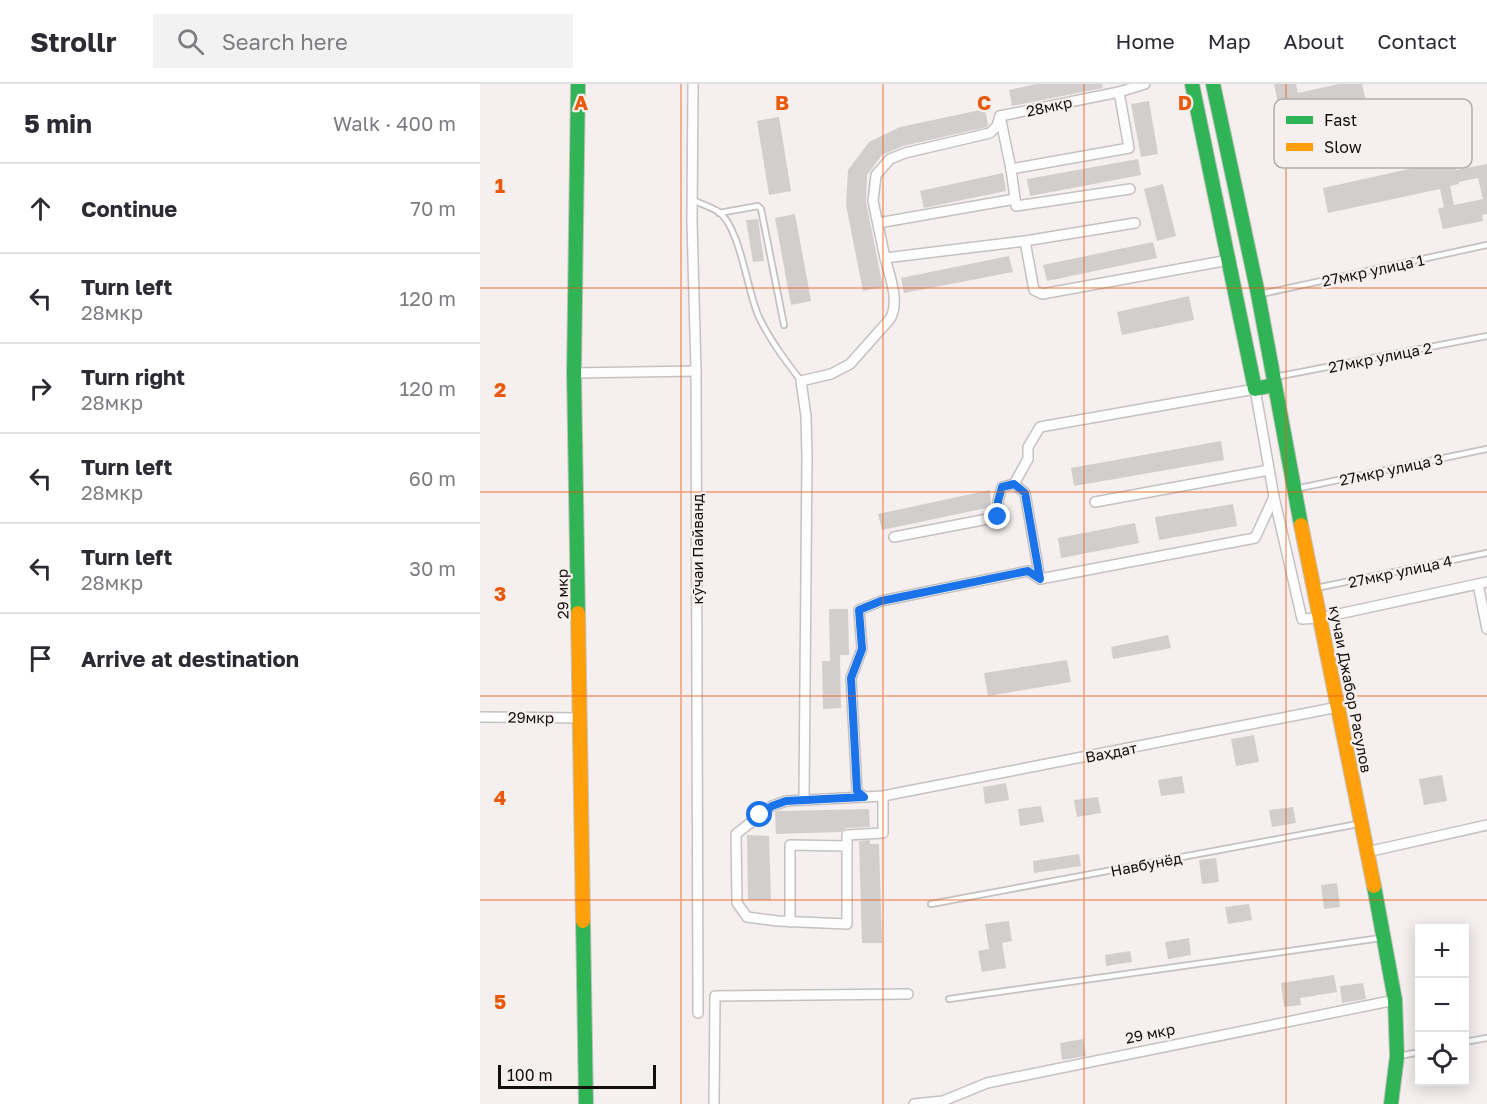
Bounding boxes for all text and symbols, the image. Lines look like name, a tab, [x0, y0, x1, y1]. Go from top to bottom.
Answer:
search box	[153, 14, 573, 68]
text: Strollr	[30, 25, 117, 58]
icon: search	[174, 25, 207, 58]
text: Search here	[222, 28, 348, 55]
text: Home	[1115, 28, 1175, 54]
text: Map	[1208, 28, 1251, 54]
text: About	[1284, 28, 1344, 54]
text: Contact	[1377, 28, 1457, 54]
text: A	[574, 90, 588, 114]
text: B	[775, 90, 789, 114]
text: C	[977, 90, 991, 114]
text: D	[1178, 90, 1192, 114]
street label: 28мкр	[1024, 92, 1074, 120]
legend	[1274, 99, 1472, 168]
text: 5 min	[24, 108, 92, 139]
text: Fast	[1324, 110, 1357, 130]
text: Walk · 400 m	[333, 111, 456, 135]
text: Slow	[1324, 137, 1362, 157]
text: 1	[495, 173, 505, 197]
icon: ahead	[24, 192, 57, 225]
text: Continue	[81, 195, 177, 222]
text: 70 m	[410, 196, 456, 220]
street label: 27мкр улица 1	[1320, 250, 1426, 290]
text: Turn left	[81, 273, 172, 300]
icon: left	[24, 282, 57, 315]
text: 120 m	[400, 286, 456, 310]
text: 28мкр	[81, 300, 143, 324]
street label: 27мкр улица 2	[1327, 338, 1433, 376]
text: Turn right	[81, 363, 185, 390]
icon: right	[24, 372, 57, 405]
text: 120 m	[400, 376, 456, 400]
text: 2	[494, 377, 506, 401]
text: 28мкр	[81, 390, 143, 414]
street label: 27мкр улица 3	[1338, 449, 1444, 489]
text: Turn left	[81, 453, 172, 480]
icon: left	[24, 462, 57, 495]
text: 60 m	[409, 466, 456, 490]
text: 28мкр	[81, 480, 143, 504]
street label: кӯчаи Пайванд	[688, 494, 706, 604]
route end	[984, 503, 1010, 529]
text: Turn left	[81, 543, 172, 570]
street label: 27мкр улица 4	[1346, 551, 1454, 591]
icon: left	[24, 552, 57, 585]
text: 30 m	[409, 556, 456, 580]
street label: 29 мкр	[553, 569, 571, 619]
text: 28мкр	[81, 570, 143, 594]
text: 3	[494, 581, 506, 605]
street label: кучаи Джабор Расулов	[1326, 604, 1376, 774]
icon: arrive	[24, 642, 57, 675]
text: Arrive at destination	[81, 645, 299, 672]
street label: 29мкр	[508, 708, 554, 726]
street label: Ваҳдат	[1084, 738, 1139, 766]
text: 4	[494, 785, 506, 809]
route start	[746, 801, 772, 827]
street label: Навбунёд	[1109, 848, 1183, 880]
map controls	[1415, 924, 1469, 1086]
button: +	[1415, 924, 1469, 978]
button: −	[1415, 978, 1469, 1032]
text: 5	[494, 989, 506, 1013]
street label: 29 мкр	[1124, 1019, 1176, 1047]
button: locate	[1415, 1032, 1469, 1086]
scale bar	[498, 1062, 656, 1090]
text: 100 m	[507, 1065, 553, 1085]

